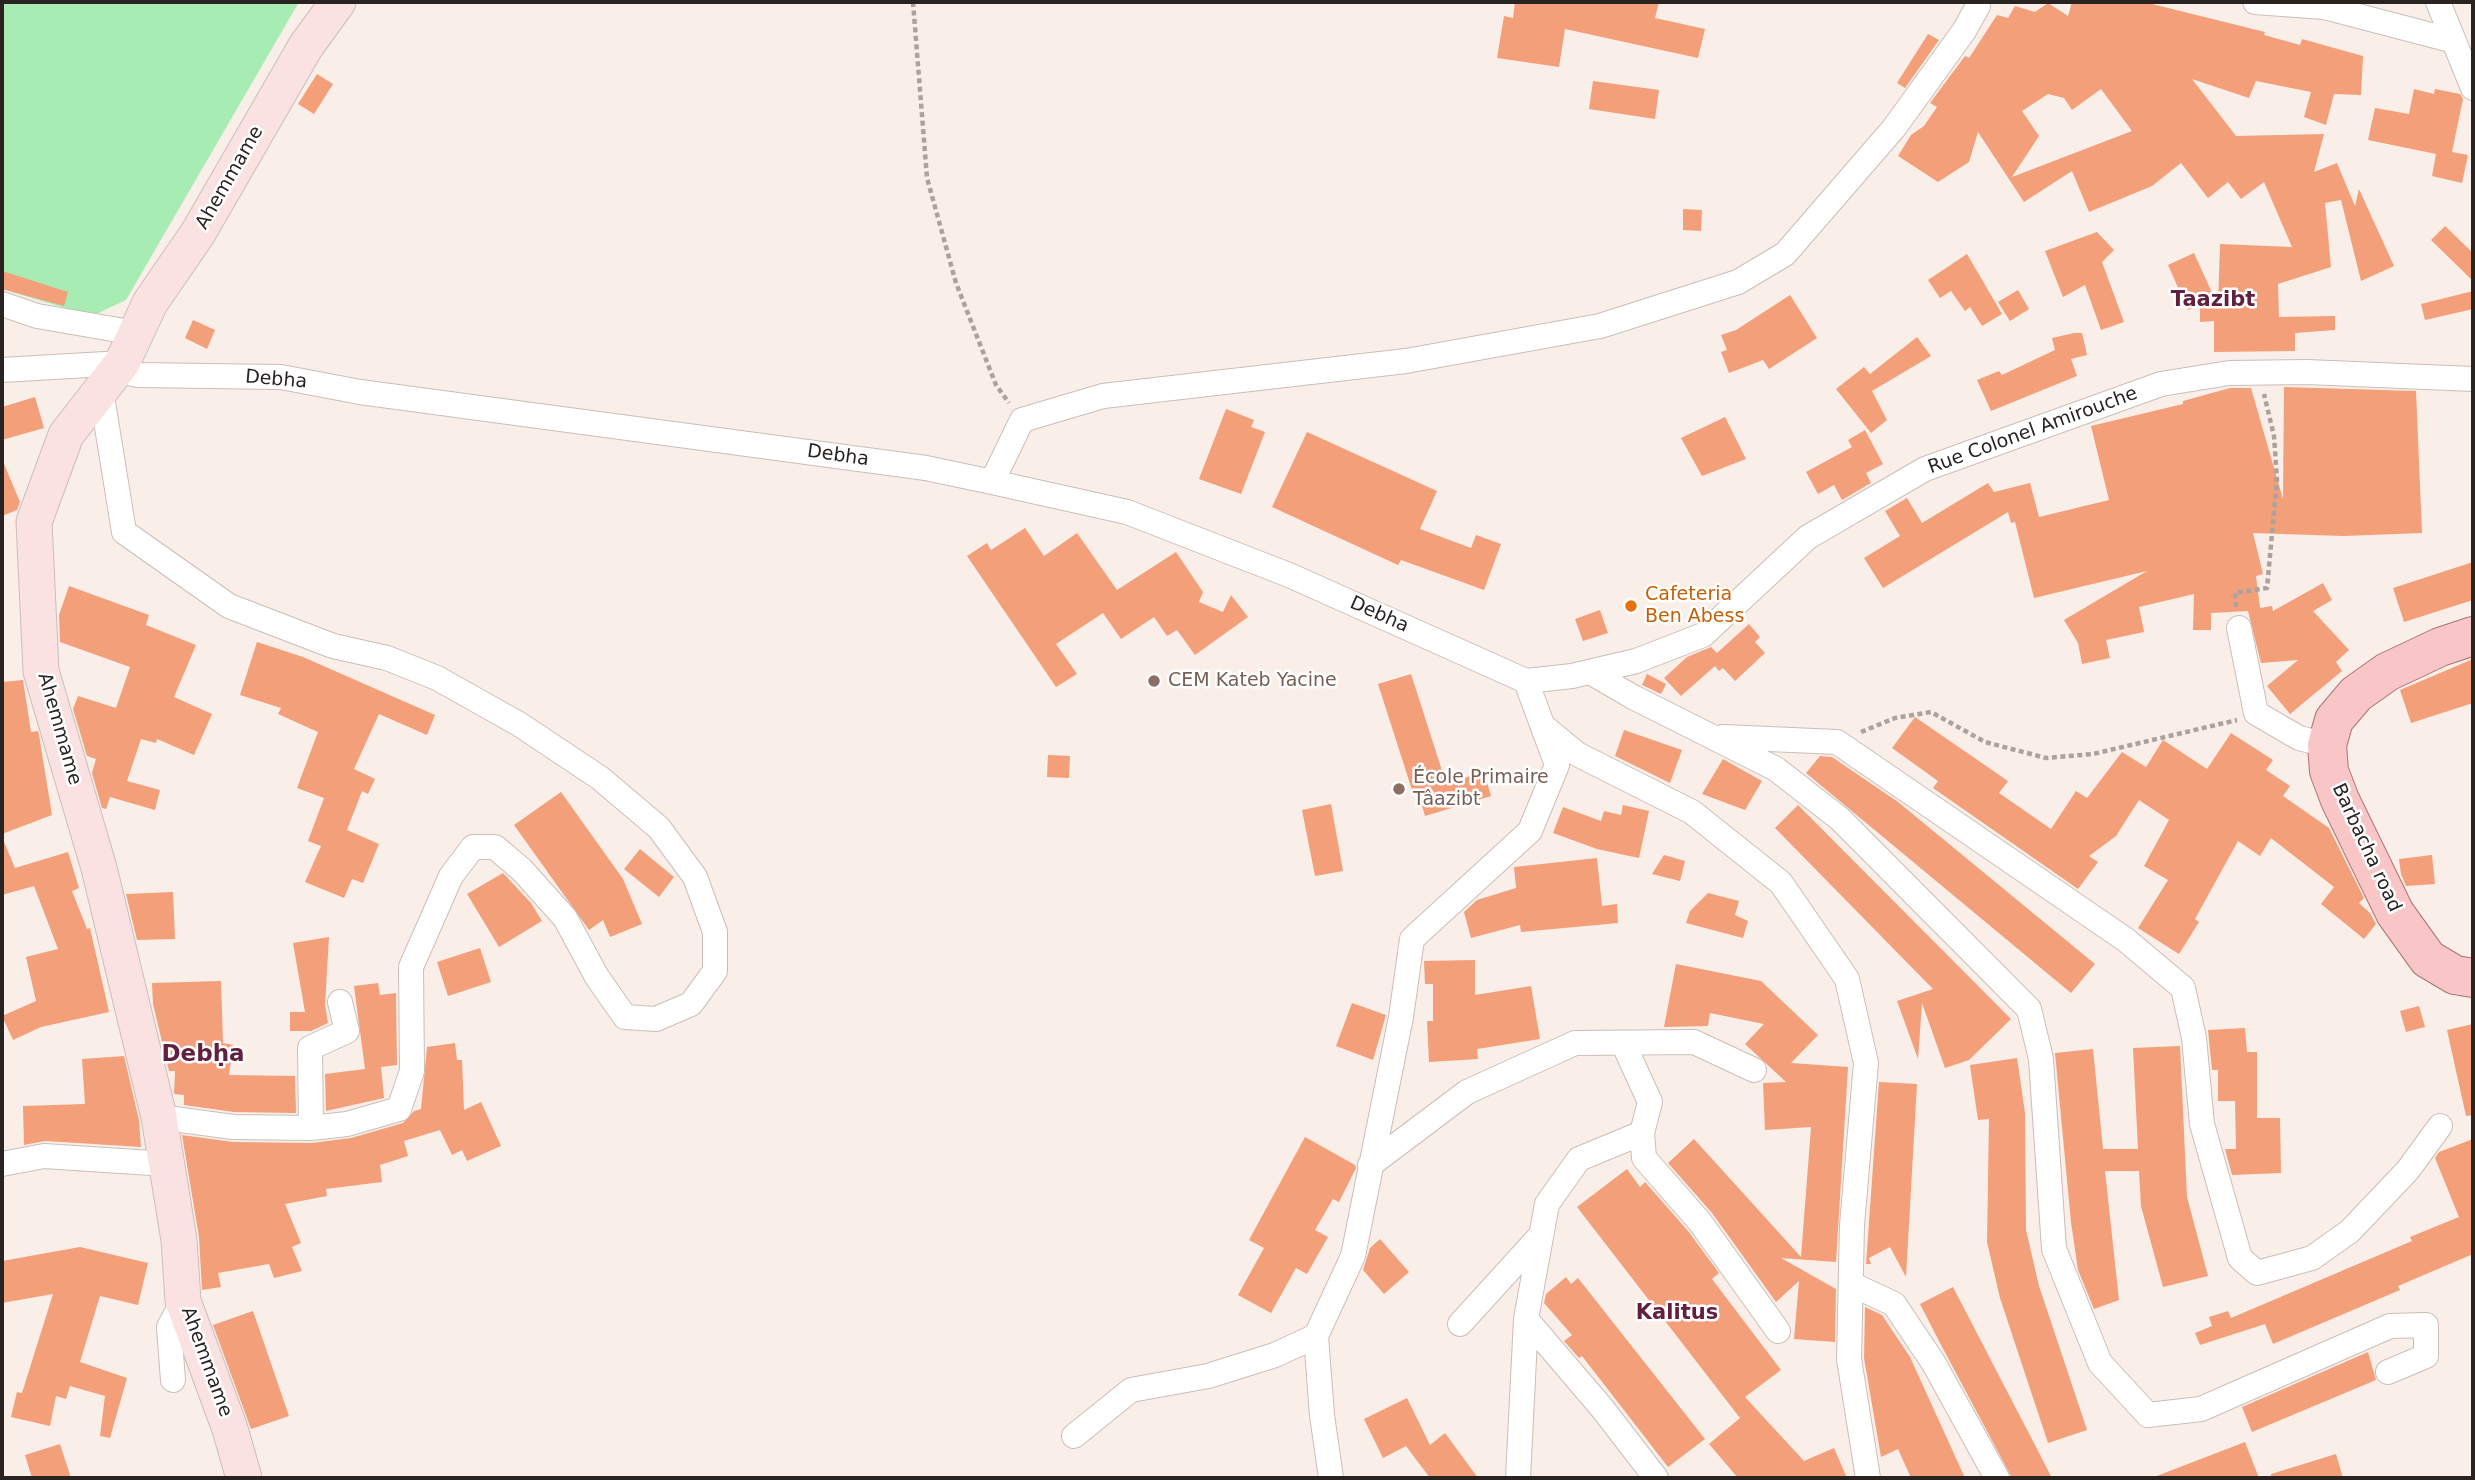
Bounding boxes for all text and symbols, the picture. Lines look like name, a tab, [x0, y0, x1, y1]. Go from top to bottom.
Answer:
street label: Ahemmame	[191, 122, 269, 234]
district label: Taazibt	[2171, 288, 2255, 314]
street label: Debha	[244, 366, 308, 394]
street label: Rue Colonel Amirouche	[1925, 382, 2141, 480]
street label: Debha	[806, 440, 870, 472]
place label: Cafeteria Ben Abess	[1645, 584, 1744, 628]
street label: Debha	[1346, 592, 1412, 638]
marker: Cafeteria Ben Abess	[1623, 598, 1639, 614]
street label: Ahemmame	[32, 670, 86, 788]
place label: CEM Kateb Yacine	[1168, 670, 1337, 692]
marker: CEM Kateb Yacine	[1146, 673, 1162, 689]
place label: École Primaire Tâazibt	[1413, 767, 1549, 811]
street label: Barbacha road	[2326, 780, 2406, 916]
marker: École Primaire Tâazibt	[1391, 781, 1407, 797]
district label: Debḥa	[161, 1041, 245, 1069]
district label: Kalitus	[1636, 1301, 1718, 1327]
street label: Ahemmame	[176, 1304, 236, 1420]

